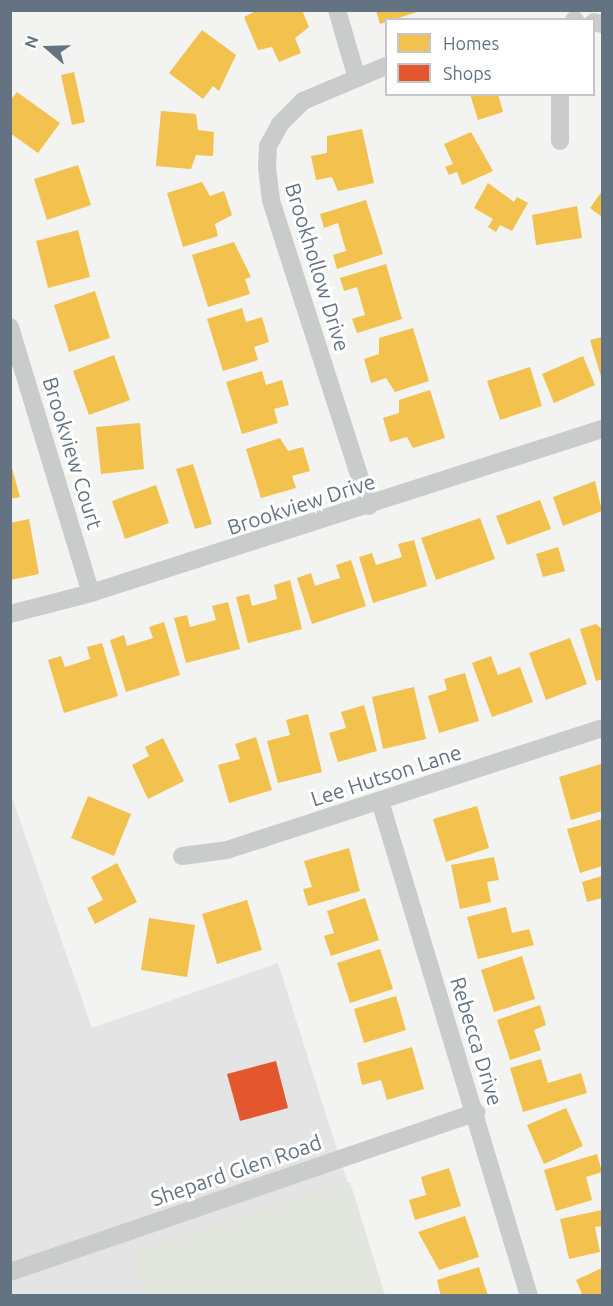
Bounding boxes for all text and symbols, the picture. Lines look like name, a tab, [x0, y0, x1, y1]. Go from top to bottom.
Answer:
north arrow	[18, 18, 78, 78]
legend	[385, 18, 595, 96]
text: N	[21, 33, 42, 51]
text: Homes	[443, 33, 499, 53]
text: Shops	[443, 63, 492, 83]
street label: Brookhollow Drive	[280, 180, 356, 354]
street label: Brookview Court	[38, 374, 108, 532]
street label: Brookview Drive	[224, 468, 378, 540]
street label: Lee Hutson Lane	[308, 739, 464, 811]
street label: Rebecca Drive	[445, 974, 509, 1108]
street label: Shepard Glen Road	[147, 1129, 325, 1211]

